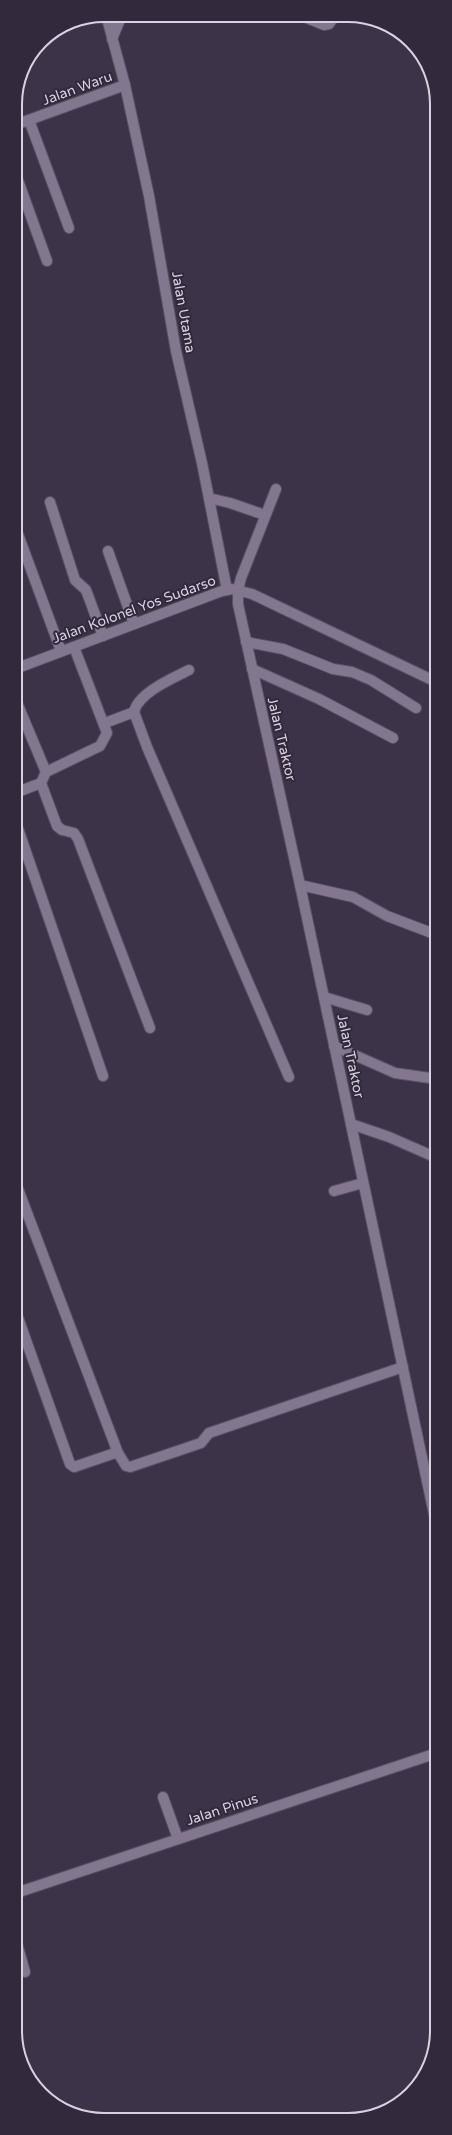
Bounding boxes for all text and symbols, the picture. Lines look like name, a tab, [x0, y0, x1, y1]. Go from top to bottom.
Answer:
street label: Jalan Waru	[40, 68, 115, 109]
street label: Jalan Utama	[168, 270, 199, 354]
street label: Jalan Kolonel Yos Sudarso	[50, 572, 218, 647]
street label: Jalan Traktor	[264, 696, 300, 783]
street label: Jalan Traktor	[333, 1012, 368, 1100]
street label: Jalan Pinus	[184, 1790, 260, 1829]

